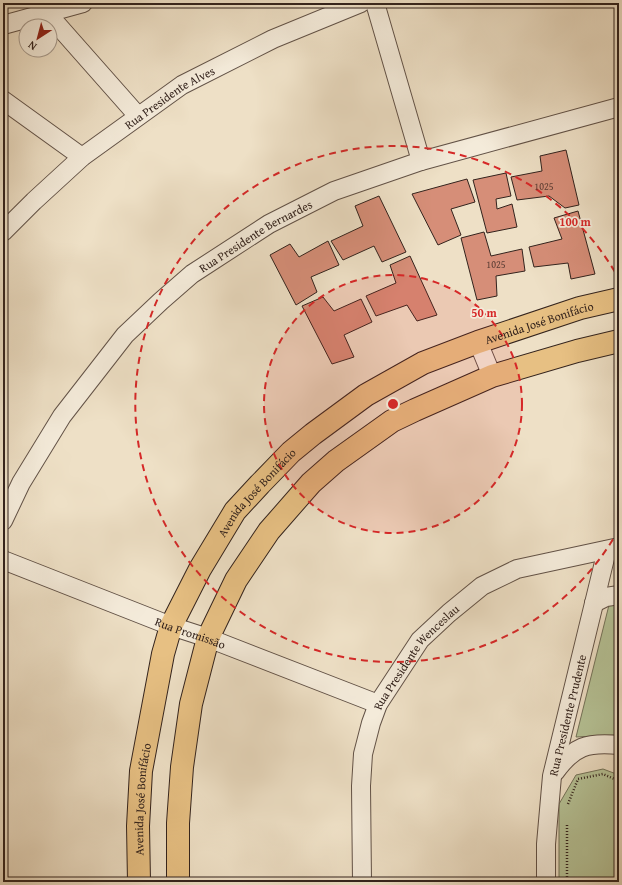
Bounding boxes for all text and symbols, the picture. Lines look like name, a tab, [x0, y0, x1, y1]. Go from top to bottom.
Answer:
north arrow	[18, 18, 58, 58]
text: N	[24, 37, 40, 55]
street label: Rua Presidente Alves	[121, 61, 218, 133]
house number: 1025	[534, 179, 554, 194]
street label: Rua Presidente Bernardes	[195, 195, 315, 276]
text: 100 m	[559, 213, 592, 230]
house number: 1025	[486, 257, 506, 272]
street label: Avenida José Bonifácio	[482, 297, 595, 348]
text: 50 m	[471, 304, 497, 321]
centre of rings	[386, 397, 400, 411]
street label: Avenida José Bonifácio	[213, 443, 299, 540]
street label: Rua Presidente Wenceslau	[368, 600, 463, 712]
street label: Rua Promissão	[153, 612, 228, 653]
street label: Rua Presidente Prudente	[544, 652, 590, 778]
street label: Avenida José Bonifácio	[129, 741, 155, 856]

